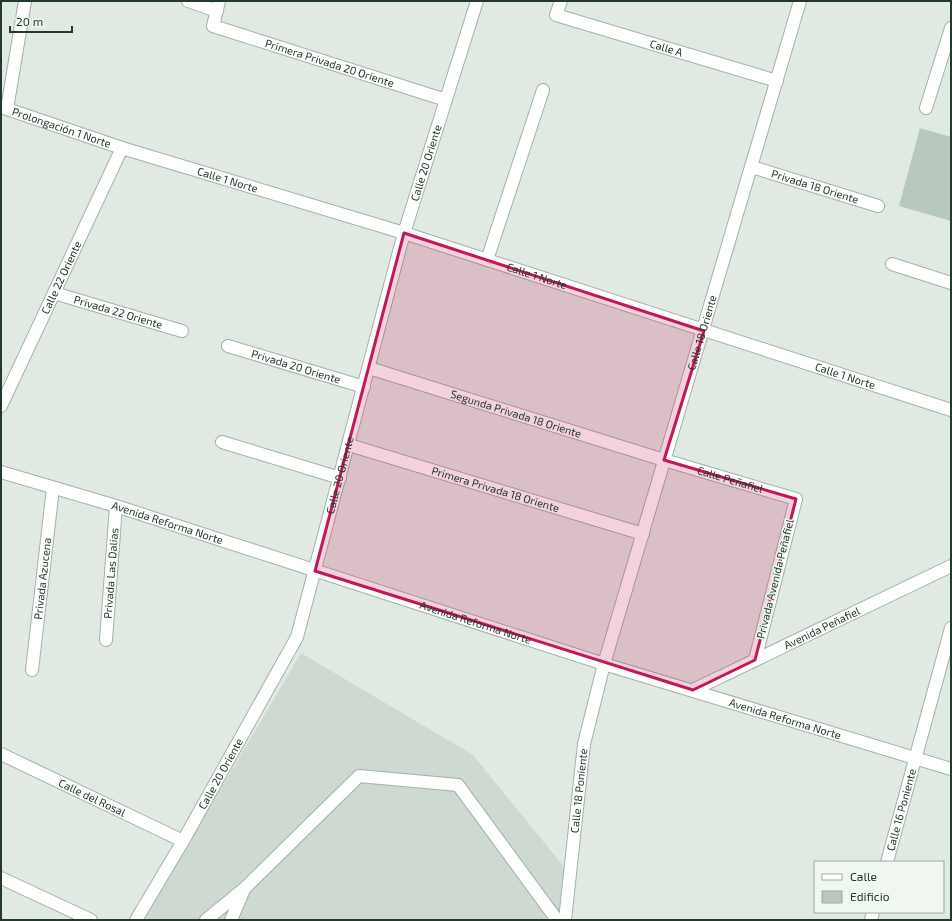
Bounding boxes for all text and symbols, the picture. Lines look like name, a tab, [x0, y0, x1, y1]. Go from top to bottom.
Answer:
scale bar	[10, 8, 72, 34]
text: 20 m	[16, 14, 43, 28]
street label: Primera Privada 20 Oriente	[264, 36, 396, 89]
street label: Calle A	[648, 36, 685, 59]
street label: Prolongación 1 Norte	[11, 104, 113, 150]
street label: Calle 20 Oriente	[407, 123, 444, 203]
street label: Calle 1 Norte	[196, 164, 260, 195]
street label: Privada 18 Oriente	[770, 166, 861, 206]
street label: Calle 22 Oriente	[38, 239, 84, 316]
street label: Calle 1 Norte	[505, 260, 569, 291]
street label: Privada 22 Oriente	[72, 292, 164, 331]
street label: Calle 18 Oriente	[684, 293, 719, 372]
street label: Privada 20 Oriente	[250, 346, 342, 386]
street label: Calle 1 Norte	[814, 359, 877, 391]
street label: Segunda Privada 18 Oriente	[449, 387, 583, 440]
street label: Calle 20 Oriente	[323, 435, 356, 515]
street label: Primera Privada 18 Oriente	[430, 463, 561, 514]
street label: Calle Peñafiel	[696, 463, 765, 495]
street label: Avenida Reforma Norte	[110, 498, 225, 546]
street label: Privada Avenida Peñafiel	[753, 517, 796, 640]
street label: Privada Las Dalias	[101, 527, 120, 619]
street label: Privada Azucena	[31, 537, 53, 620]
street label: Avenida Reforma Norte	[418, 598, 533, 646]
street label: Avenida Peñafiel	[781, 603, 863, 651]
street label: Avenida Reforma Norte	[728, 695, 843, 741]
street label: Calle 20 Oriente	[195, 736, 245, 811]
street label: Calle 18 Poniente	[567, 748, 589, 834]
street label: Calle 16 Poniente	[883, 767, 918, 852]
street label: Calle del Rosal	[57, 776, 129, 819]
legend	[814, 861, 944, 913]
text: Calle	[850, 869, 877, 883]
text: Edificio	[850, 889, 890, 903]

